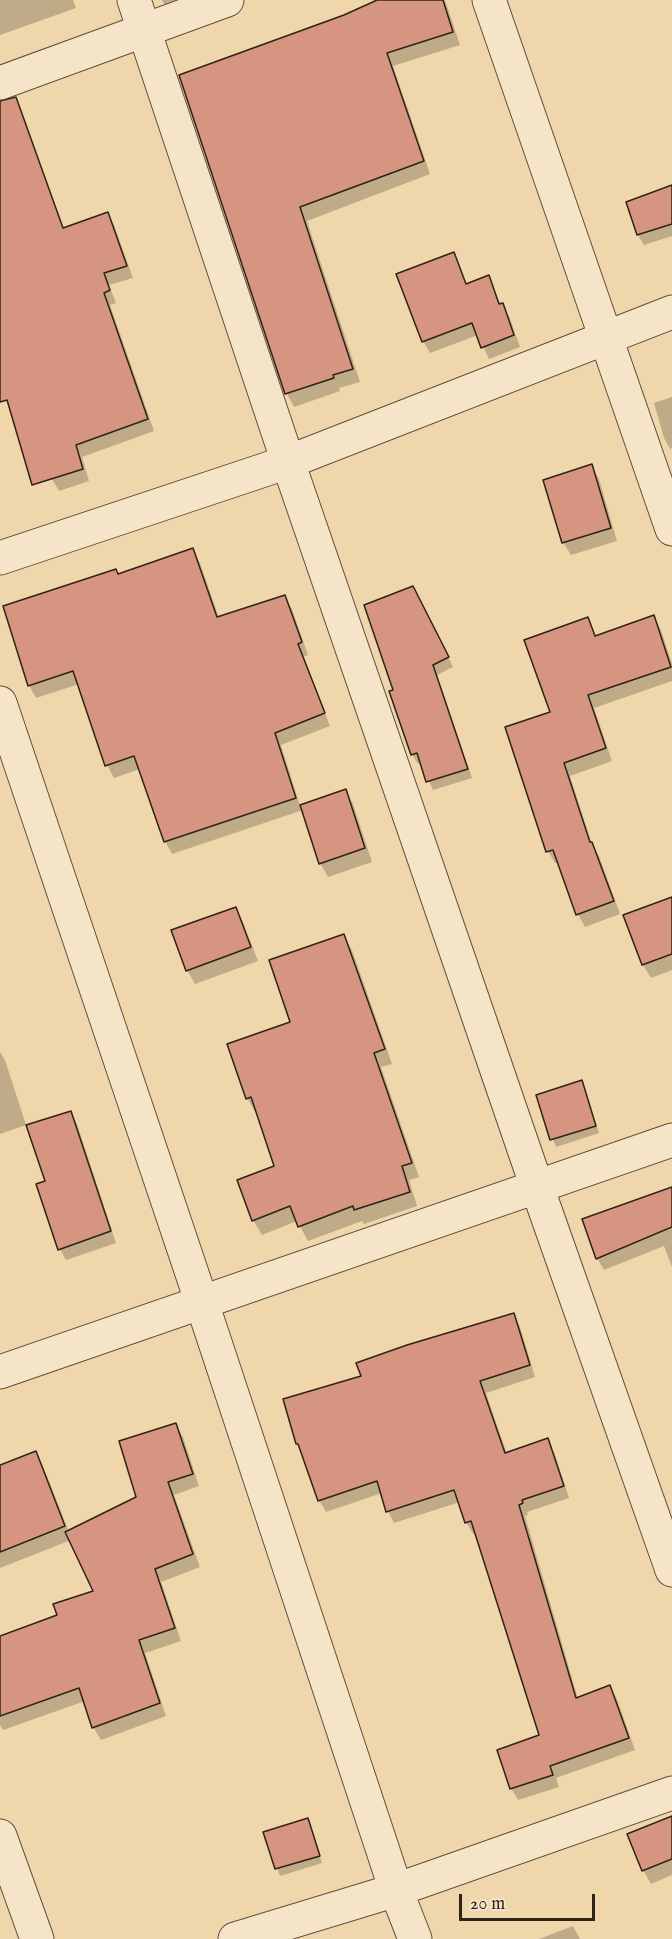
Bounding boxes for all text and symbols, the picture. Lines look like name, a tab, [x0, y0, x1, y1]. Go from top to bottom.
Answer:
scale bar	[462, 1882, 598, 1920]
text: 20 m	[470, 1893, 505, 1916]

